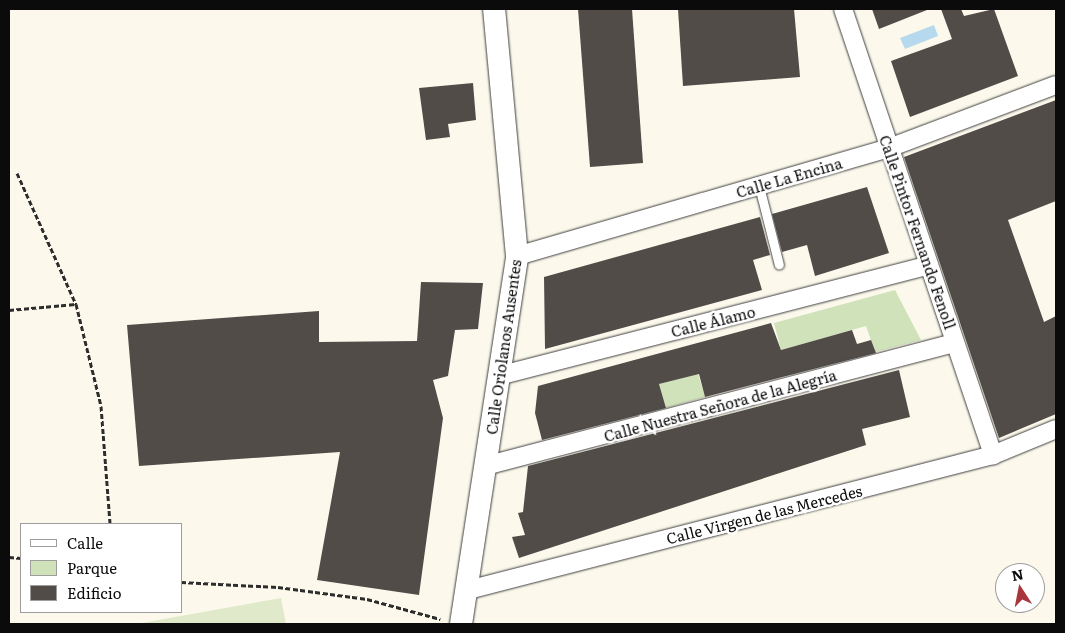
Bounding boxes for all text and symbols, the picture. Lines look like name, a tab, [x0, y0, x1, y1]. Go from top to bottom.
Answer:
street label: Calle Pintor Fernando Fenoll	[876, 133, 960, 331]
street label: Calle La Encina	[734, 153, 844, 201]
street label: Calle Oriolanos Ausentes	[482, 258, 524, 436]
street label: Calle Álamo	[669, 302, 757, 340]
street label: Calle Nuestra Señora de la Alegría	[602, 365, 838, 445]
street label: Calle Virgen de las Mercedes	[664, 481, 864, 547]
legend	[20, 523, 182, 613]
text: Calle	[67, 531, 103, 554]
text: Parque	[67, 556, 117, 579]
north arrow	[995, 563, 1045, 613]
text: N	[1010, 563, 1025, 585]
text: Edificio	[67, 581, 122, 604]

